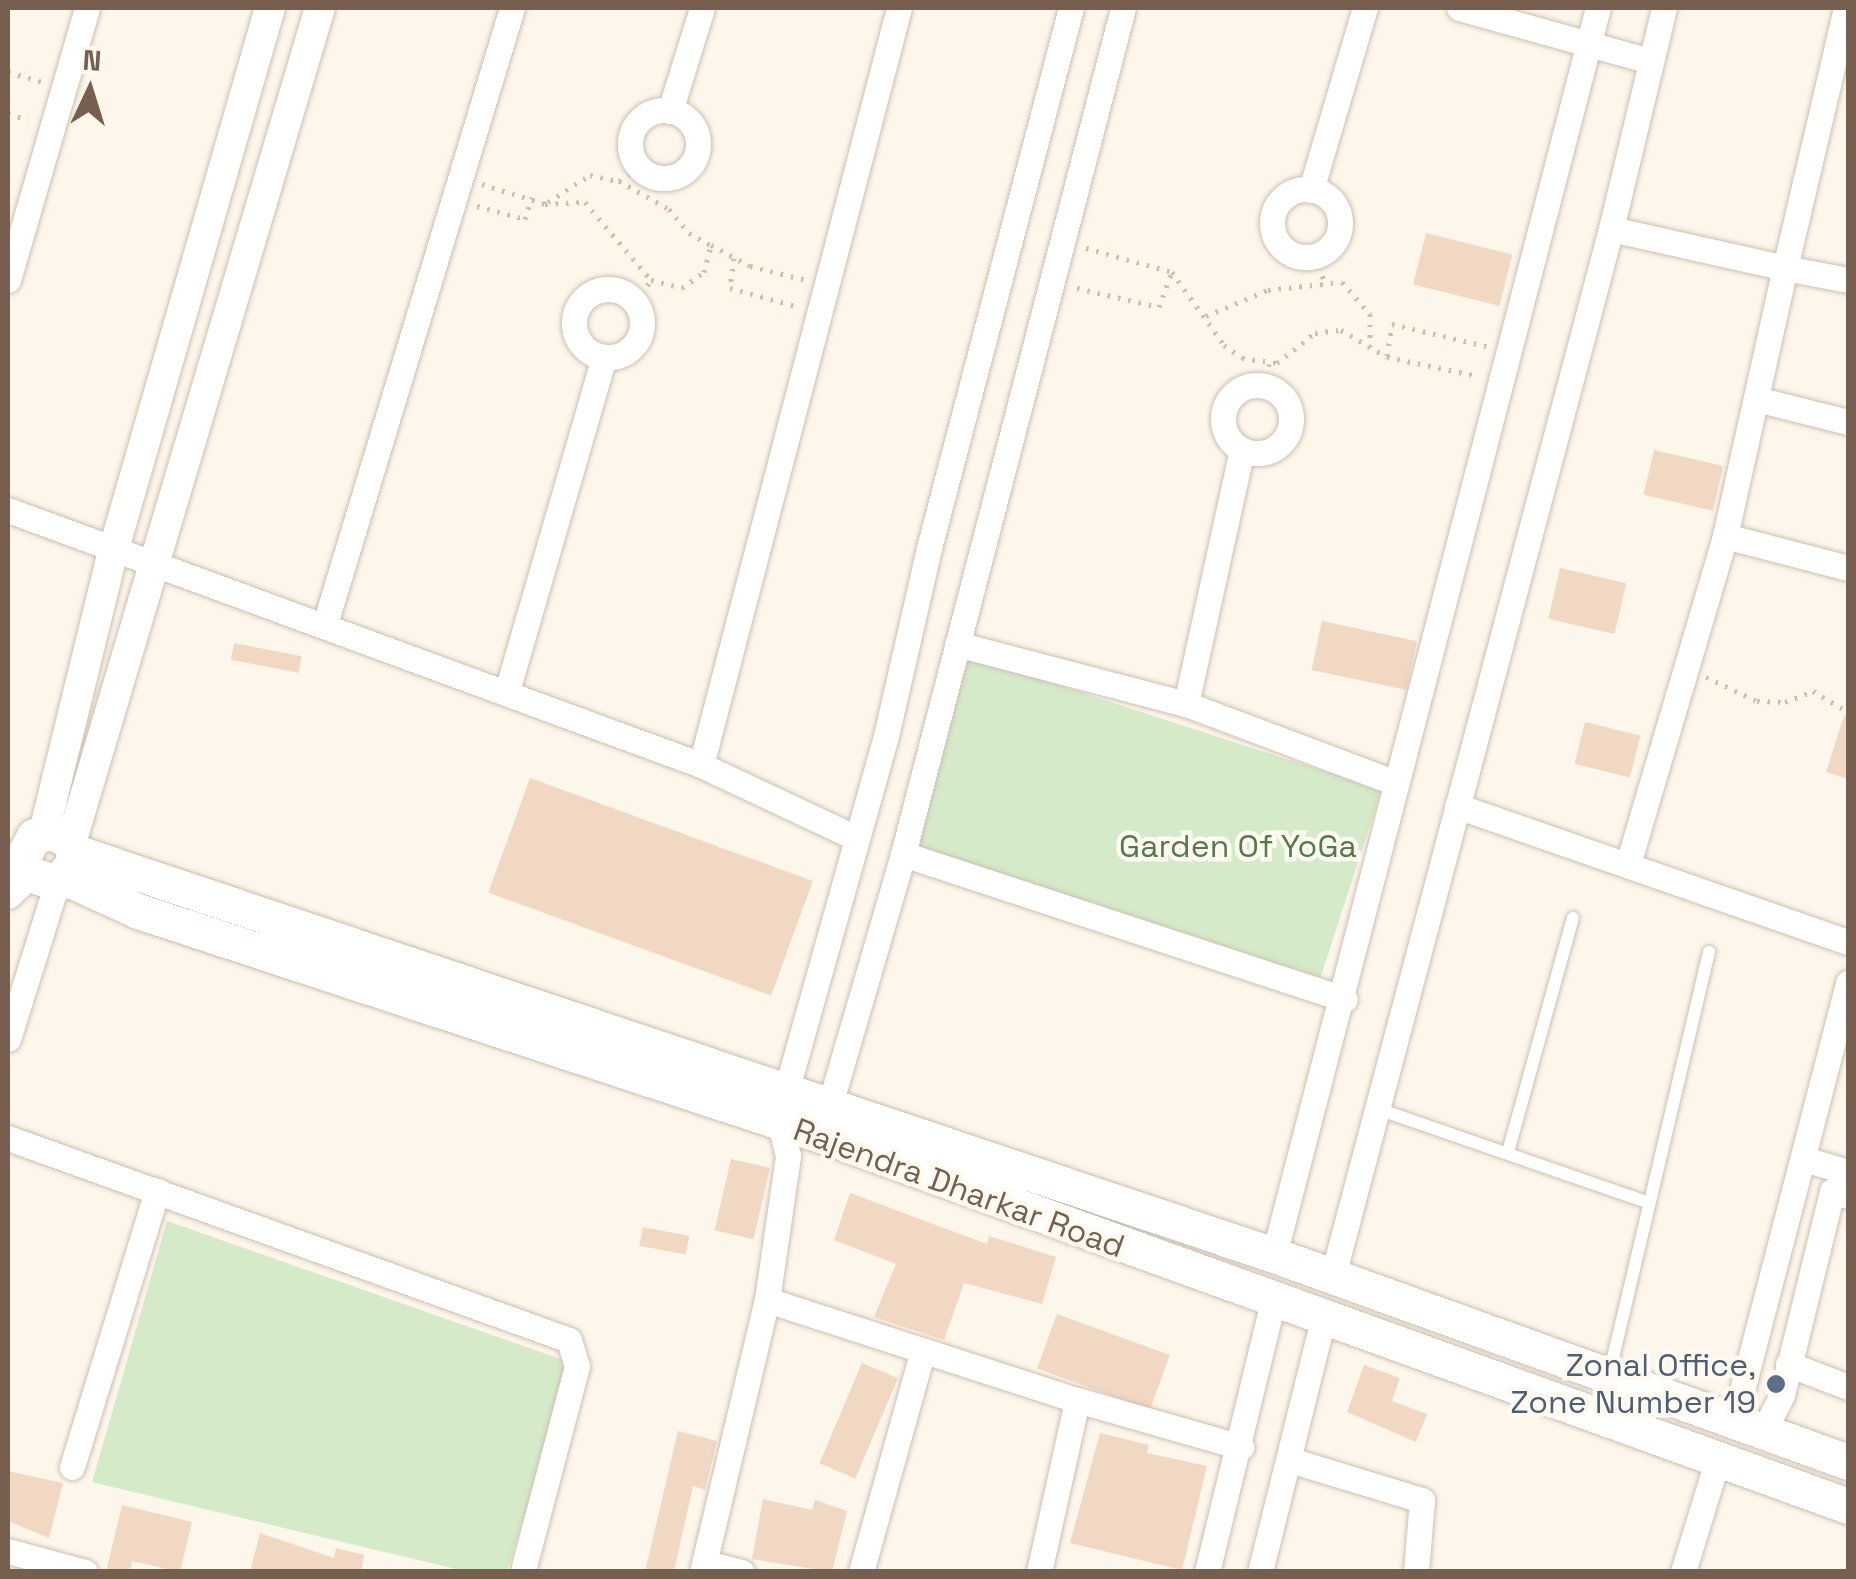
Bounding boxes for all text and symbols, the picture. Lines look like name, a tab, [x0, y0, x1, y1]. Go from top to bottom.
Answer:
north arrow	[40, 40, 140, 140]
text: N	[81, 41, 103, 79]
park label: Garden Of YoGa	[1119, 827, 1357, 865]
street label: Rajendra Dharkar Road	[788, 1110, 1130, 1266]
place label: Zonal Office, Zone Number 19	[1510, 1347, 1756, 1422]
marker: Zonal Office, Zone Number 19	[1765, 1373, 1787, 1395]

